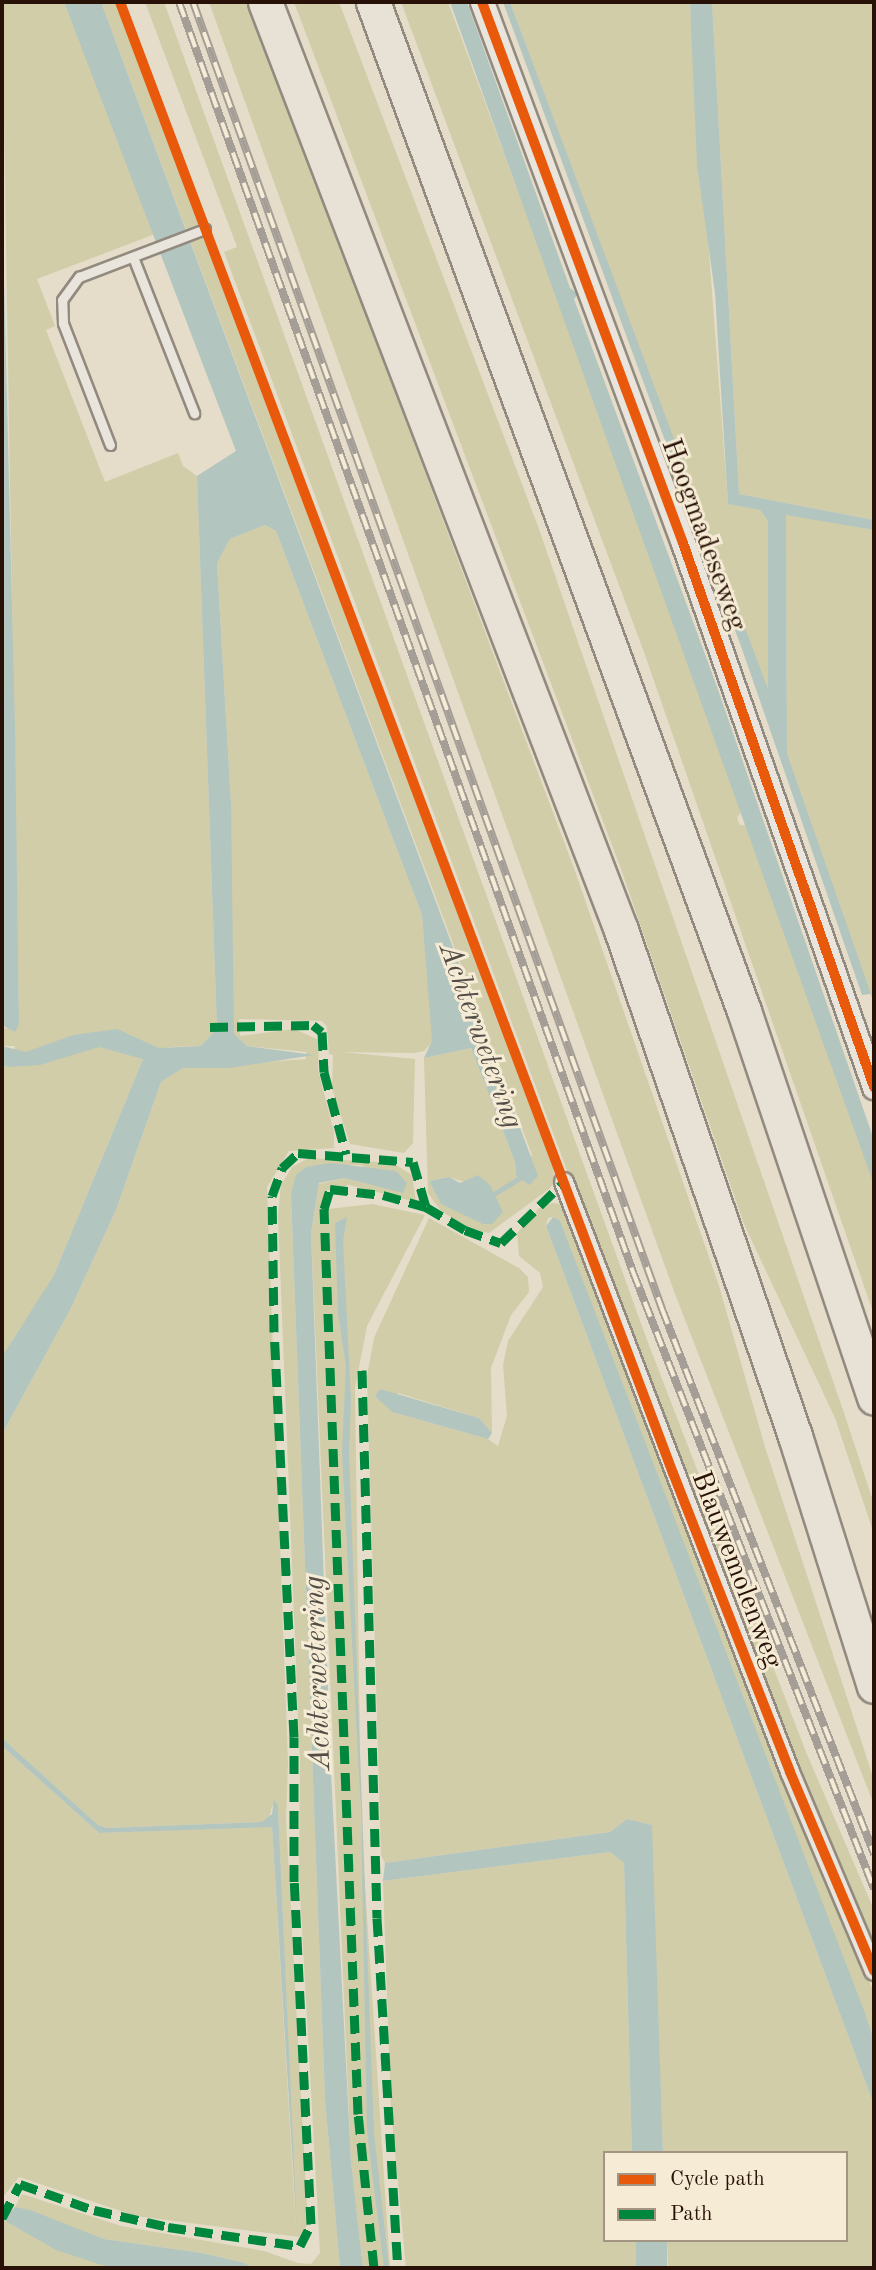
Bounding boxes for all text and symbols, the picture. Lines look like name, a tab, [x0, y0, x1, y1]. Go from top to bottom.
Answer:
street label: Hoogmadeseweg	[653, 434, 753, 636]
water label: Achterwetering	[430, 938, 530, 1134]
street label: Blauwemolenweg	[683, 1466, 789, 1674]
water label: Achterwetering	[297, 1575, 339, 1771]
legend	[603, 2151, 848, 2242]
text: Cycle path	[670, 2169, 765, 2190]
text: Path	[670, 2204, 713, 2225]

